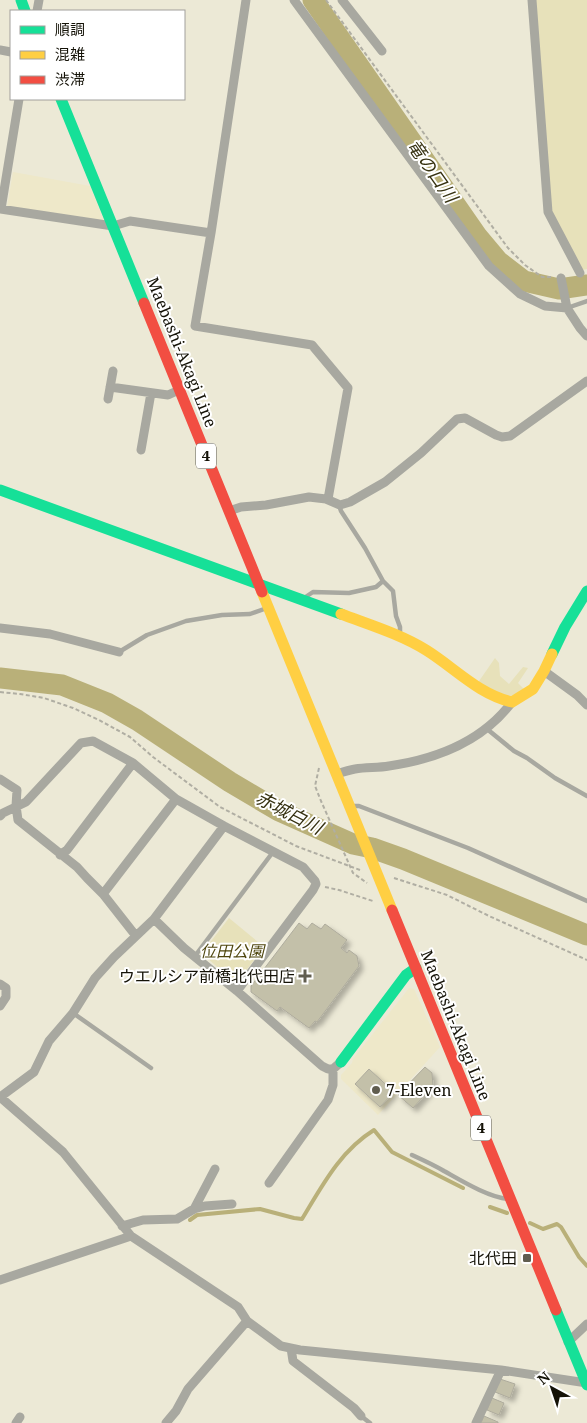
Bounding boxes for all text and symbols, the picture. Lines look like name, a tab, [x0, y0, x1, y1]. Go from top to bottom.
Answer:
legend	[10, 10, 185, 100]
text: 順調	[55, 19, 85, 39]
text: 混雑	[55, 44, 85, 64]
text: 渋滞	[55, 69, 85, 89]
water label: 竜の口川	[402, 134, 464, 208]
street label: Maebashi-Akagi Line	[142, 274, 222, 430]
road number: 4	[196, 444, 216, 468]
water label: 赤城白川	[252, 785, 329, 840]
park label: 位田公園	[200, 940, 266, 962]
street label: Maebashi-Akagi Line	[416, 947, 496, 1103]
place label: ウエルシア前橋北代田店	[119, 965, 295, 987]
marker: ウエルシア前橋北代田店	[299, 970, 311, 982]
place label: 7-Eleven	[386, 1079, 452, 1101]
marker: 7-Eleven	[370, 1084, 382, 1096]
road number: 4	[471, 1116, 491, 1140]
place label: 北代田	[469, 1247, 517, 1269]
marker: 北代田	[521, 1252, 533, 1264]
north arrow	[527, 1363, 577, 1413]
text: N	[533, 1367, 554, 1388]

